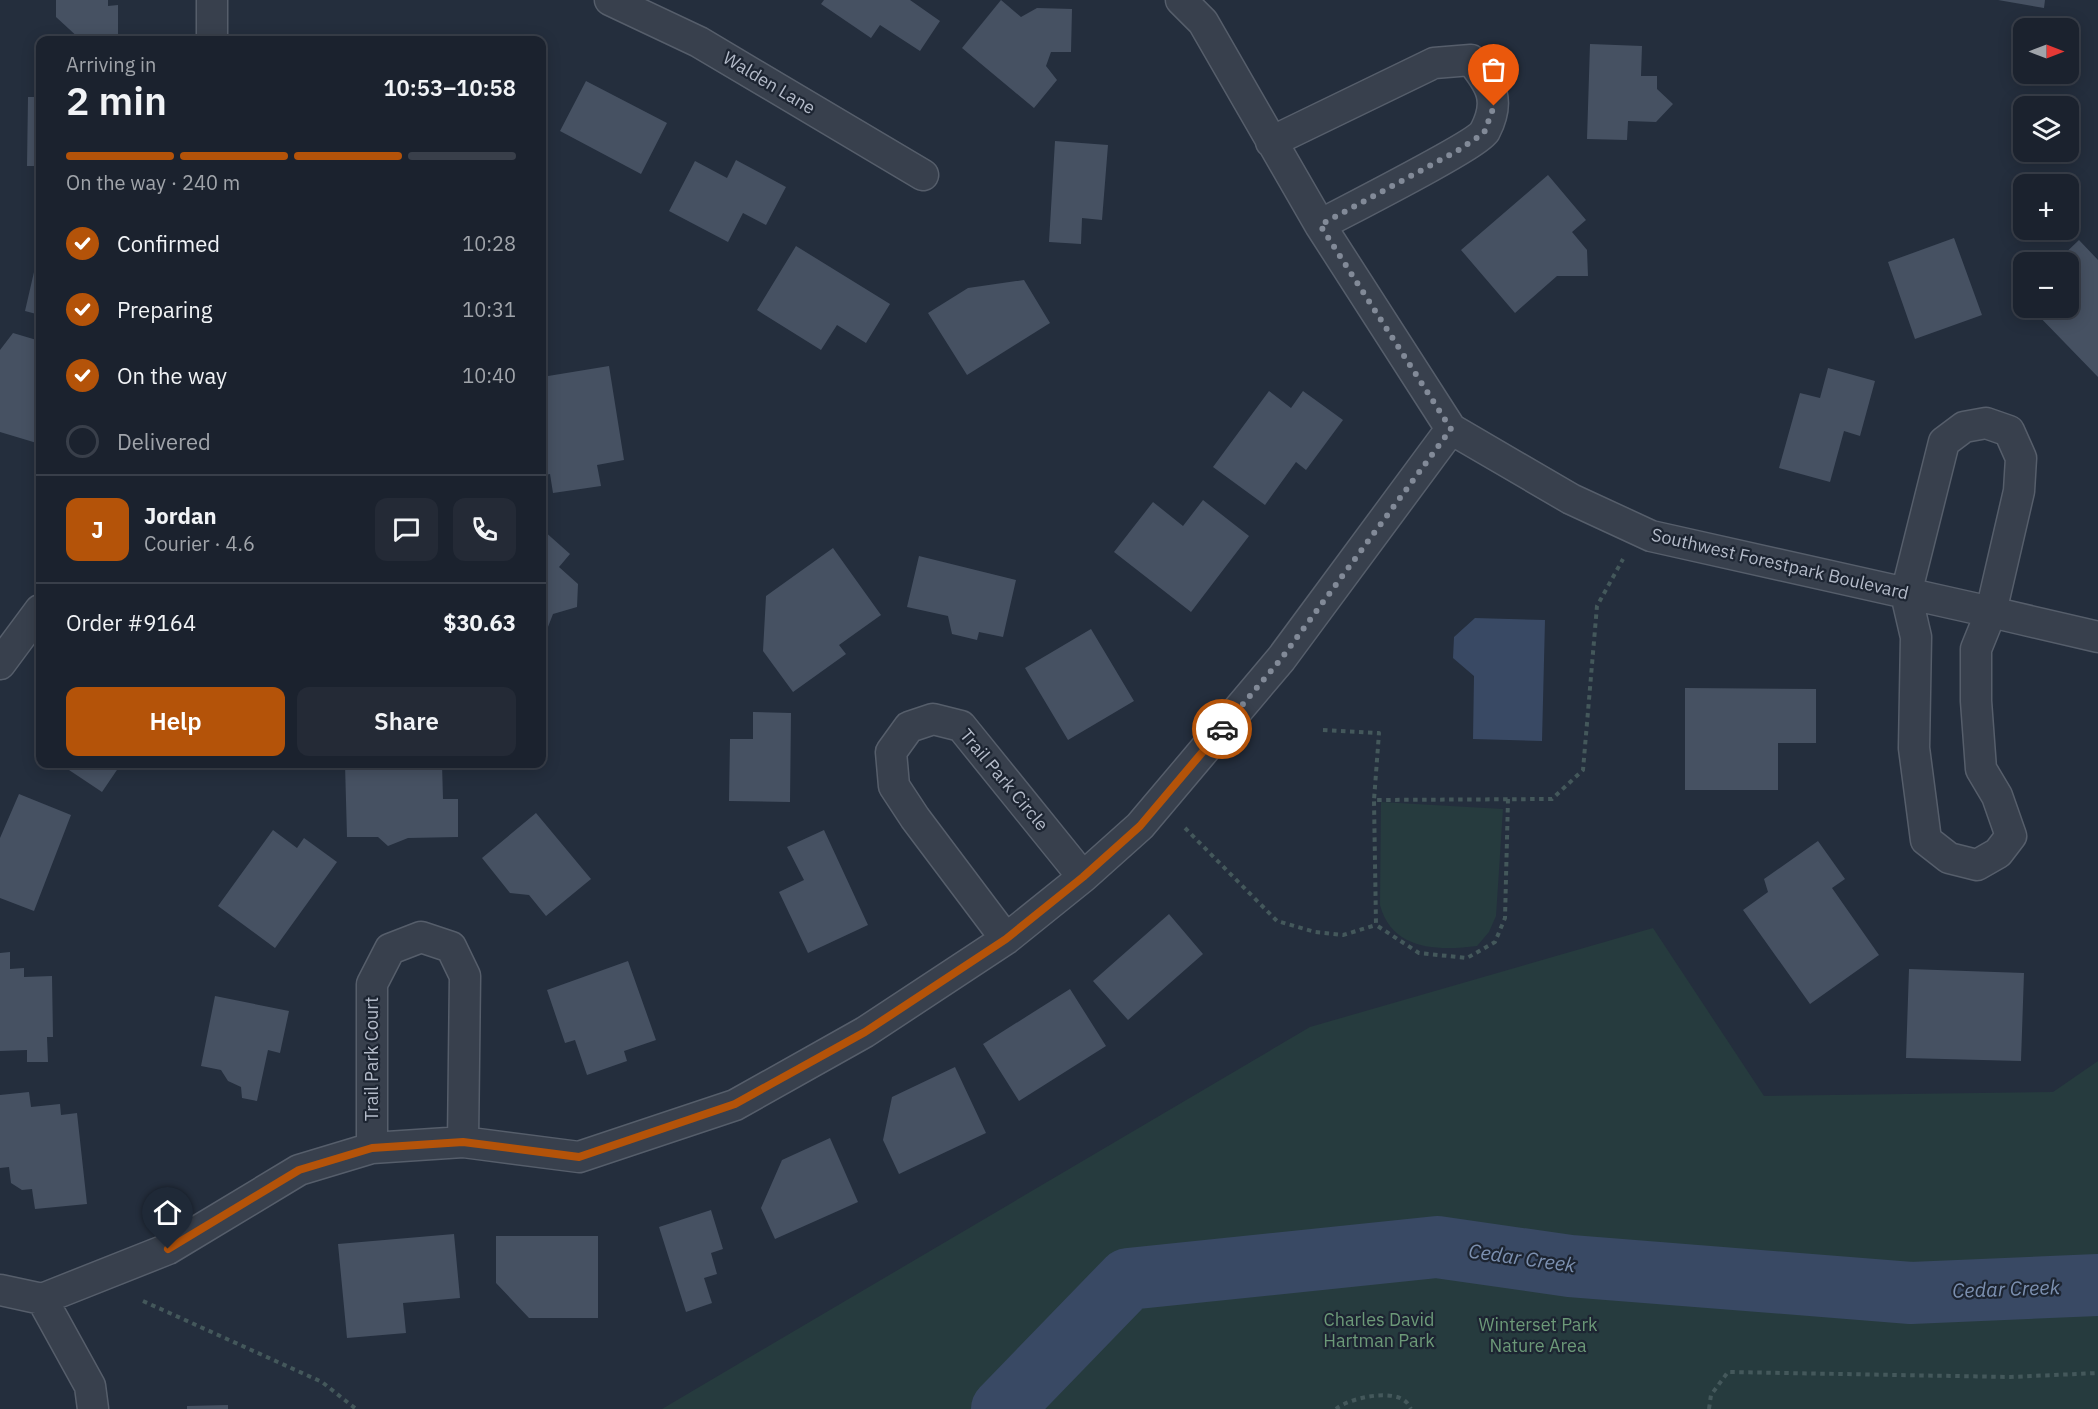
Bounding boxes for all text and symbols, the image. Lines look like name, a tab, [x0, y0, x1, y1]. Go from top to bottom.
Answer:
north arrow	[2013, 18, 2079, 84]
map controls	[2013, 18, 2079, 318]
pin	[1468, 44, 1519, 106]
street label: Walden Lane	[719, 46, 820, 119]
text: Arriving in	[66, 51, 156, 78]
icon: bag	[1477, 53, 1510, 86]
text: 10:53–10:58	[383, 73, 516, 102]
text: 2 min	[66, 75, 167, 126]
button: layers	[2013, 96, 2079, 162]
text: On the way · 240 m	[66, 169, 240, 196]
button: +	[2013, 174, 2079, 240]
icon: check	[66, 227, 99, 260]
text: Confirmed	[117, 229, 220, 258]
text: 10:28	[462, 230, 516, 257]
button: −	[2013, 252, 2079, 318]
icon: check	[66, 293, 99, 326]
text: Preparing	[117, 295, 212, 324]
text: 10:31	[462, 296, 516, 323]
icon: check	[66, 359, 99, 392]
text: On the way	[117, 361, 227, 390]
text: 10:40	[462, 362, 516, 389]
text: Delivered	[117, 427, 211, 456]
button: chat	[375, 498, 438, 561]
button: phone	[453, 498, 516, 561]
text: Jordan	[144, 501, 217, 530]
text: J	[91, 515, 104, 544]
street label: Southwest Forestpark Boulevard	[1649, 523, 1911, 604]
text: Courier · 4.6	[144, 530, 255, 557]
text: Order #9164	[66, 608, 196, 637]
text: $30.63	[443, 608, 516, 637]
button: Help	[66, 687, 285, 756]
button: Share	[297, 687, 516, 756]
courier	[1192, 699, 1252, 759]
icon: car	[1206, 713, 1239, 746]
street label: Trail Park Circle	[955, 724, 1054, 835]
street label: Trail Park Court	[360, 997, 383, 1121]
pin	[142, 1187, 193, 1249]
icon: home	[151, 1196, 184, 1229]
water label: Cedar Creek	[1467, 1237, 1578, 1278]
water label: Cedar Creek	[1952, 1273, 2061, 1304]
park label: Charles David Hartman Park	[1323, 1308, 1435, 1352]
park label: Winterset Park Nature Area	[1478, 1313, 1598, 1357]

